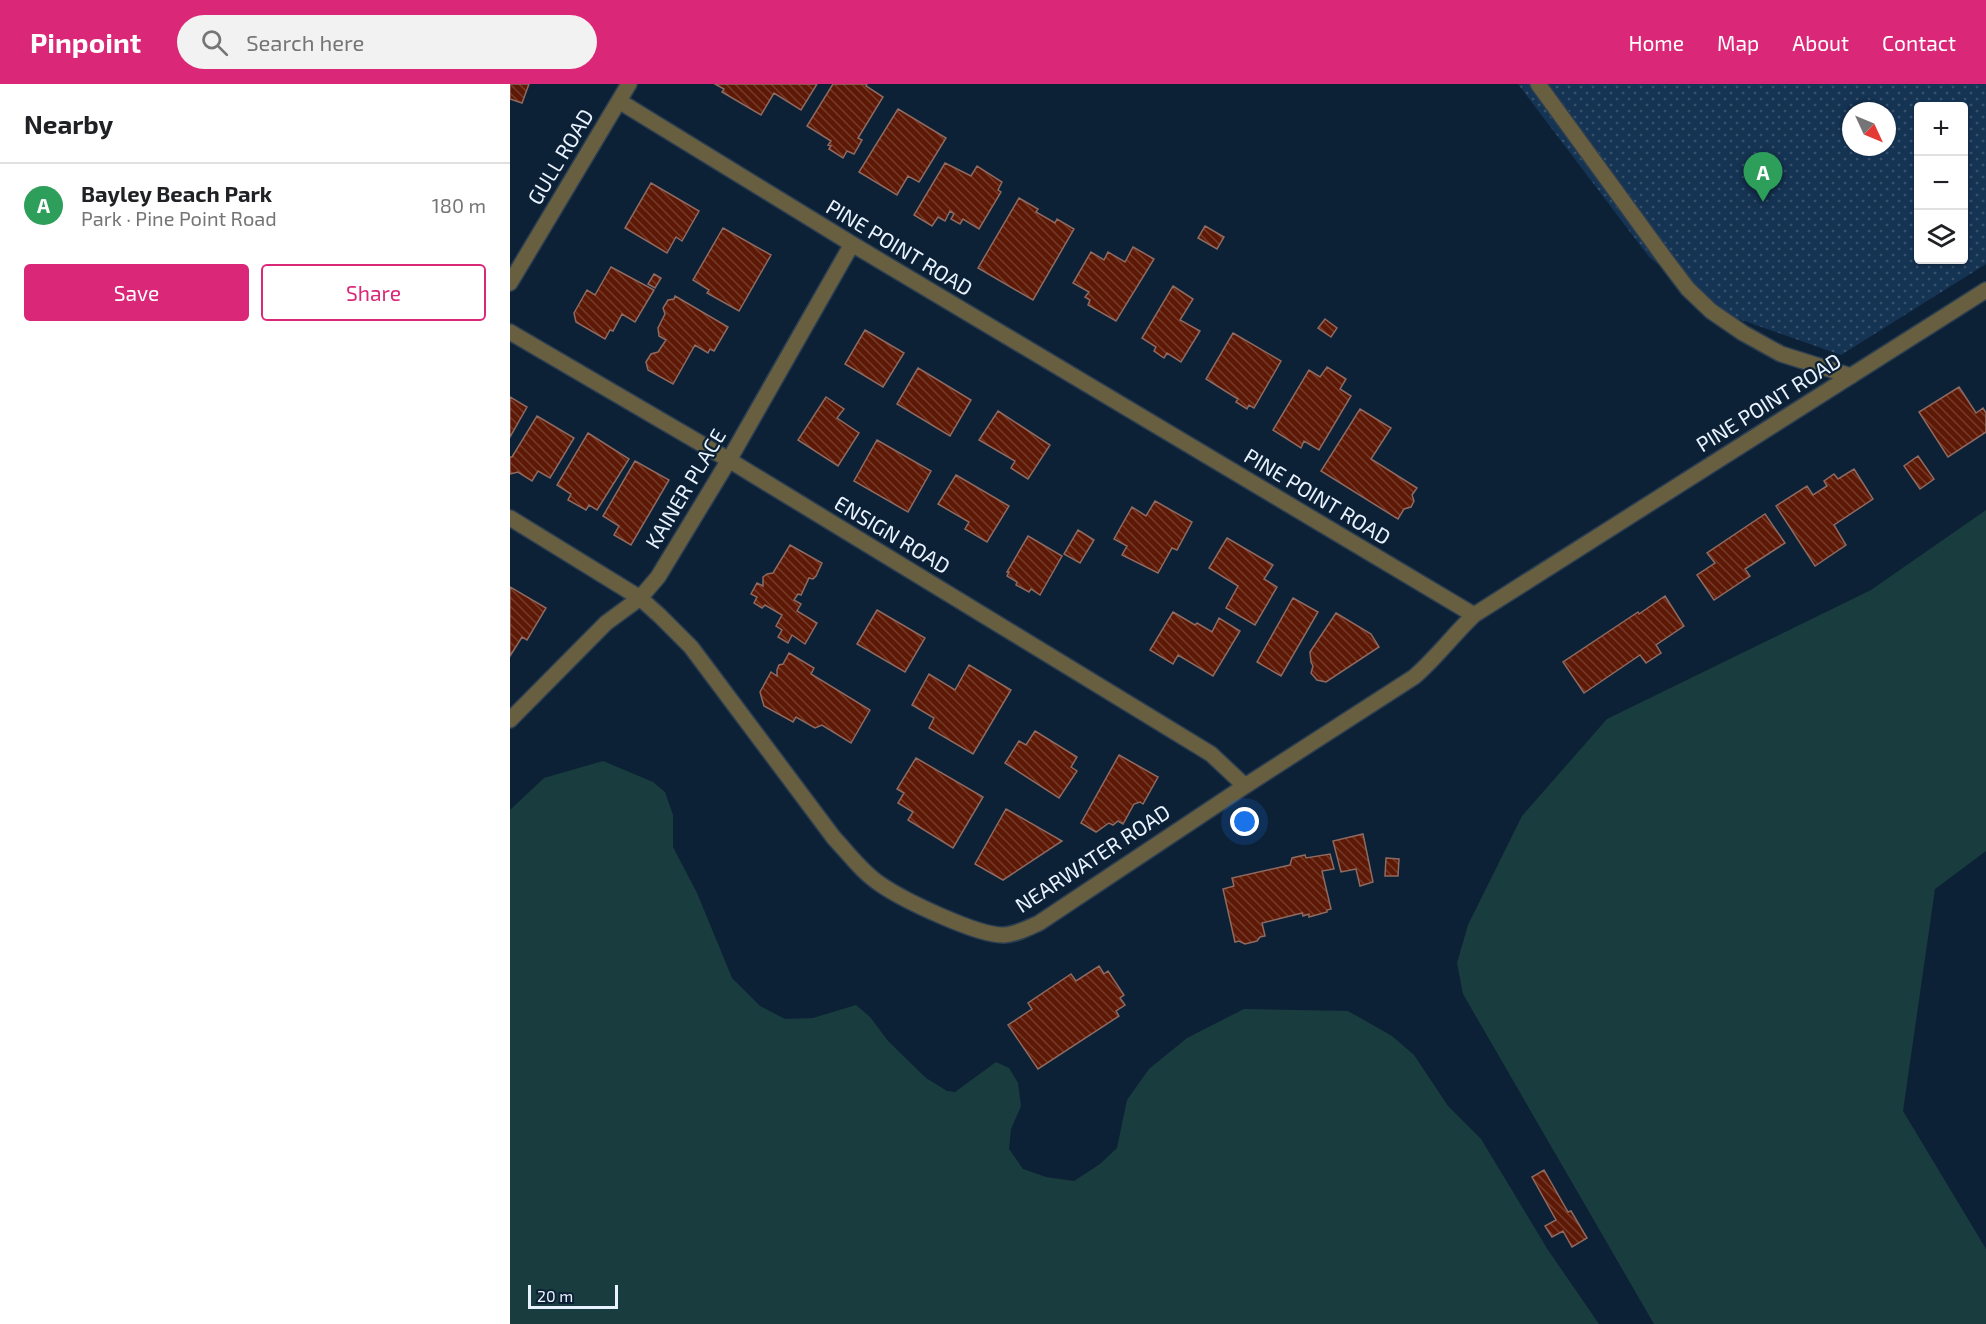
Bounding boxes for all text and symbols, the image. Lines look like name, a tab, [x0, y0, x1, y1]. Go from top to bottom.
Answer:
search box	[177, 15, 597, 69]
text: Pinpoint	[30, 25, 141, 59]
icon: search	[198, 26, 231, 59]
text: Search here	[246, 29, 364, 55]
text: Home	[1628, 30, 1684, 55]
text: Map	[1717, 30, 1759, 55]
text: About	[1792, 30, 1849, 55]
text: Contact	[1882, 30, 1956, 55]
north arrow	[1842, 102, 1896, 156]
map controls	[1914, 102, 1968, 264]
button: +	[1914, 102, 1968, 156]
street label: GULL ROAD	[521, 104, 598, 208]
text: Nearby	[24, 108, 113, 139]
pin: A	[1744, 152, 1782, 202]
button: −	[1914, 156, 1968, 210]
text: Bayley Beach Park	[81, 180, 272, 206]
text: A	[37, 193, 50, 217]
text: 180 m	[432, 193, 486, 217]
street label: PINE POINT ROAD	[822, 193, 977, 300]
text: Park · Pine Point Road	[81, 206, 277, 230]
button: layers	[1914, 210, 1968, 264]
button: Save	[24, 264, 249, 321]
button: Share	[261, 264, 486, 321]
street label: PINE POINT ROAD	[1691, 347, 1845, 456]
street label: KAINER PLACE	[639, 424, 730, 553]
street label: PINE POINT ROAD	[1240, 442, 1395, 549]
street label: ENSIGN ROAD	[830, 489, 955, 578]
street label: NEARWATER ROAD	[1010, 798, 1174, 917]
your location	[1230, 807, 1259, 836]
scale bar	[528, 1282, 618, 1310]
text: 20 m	[537, 1286, 573, 1305]

